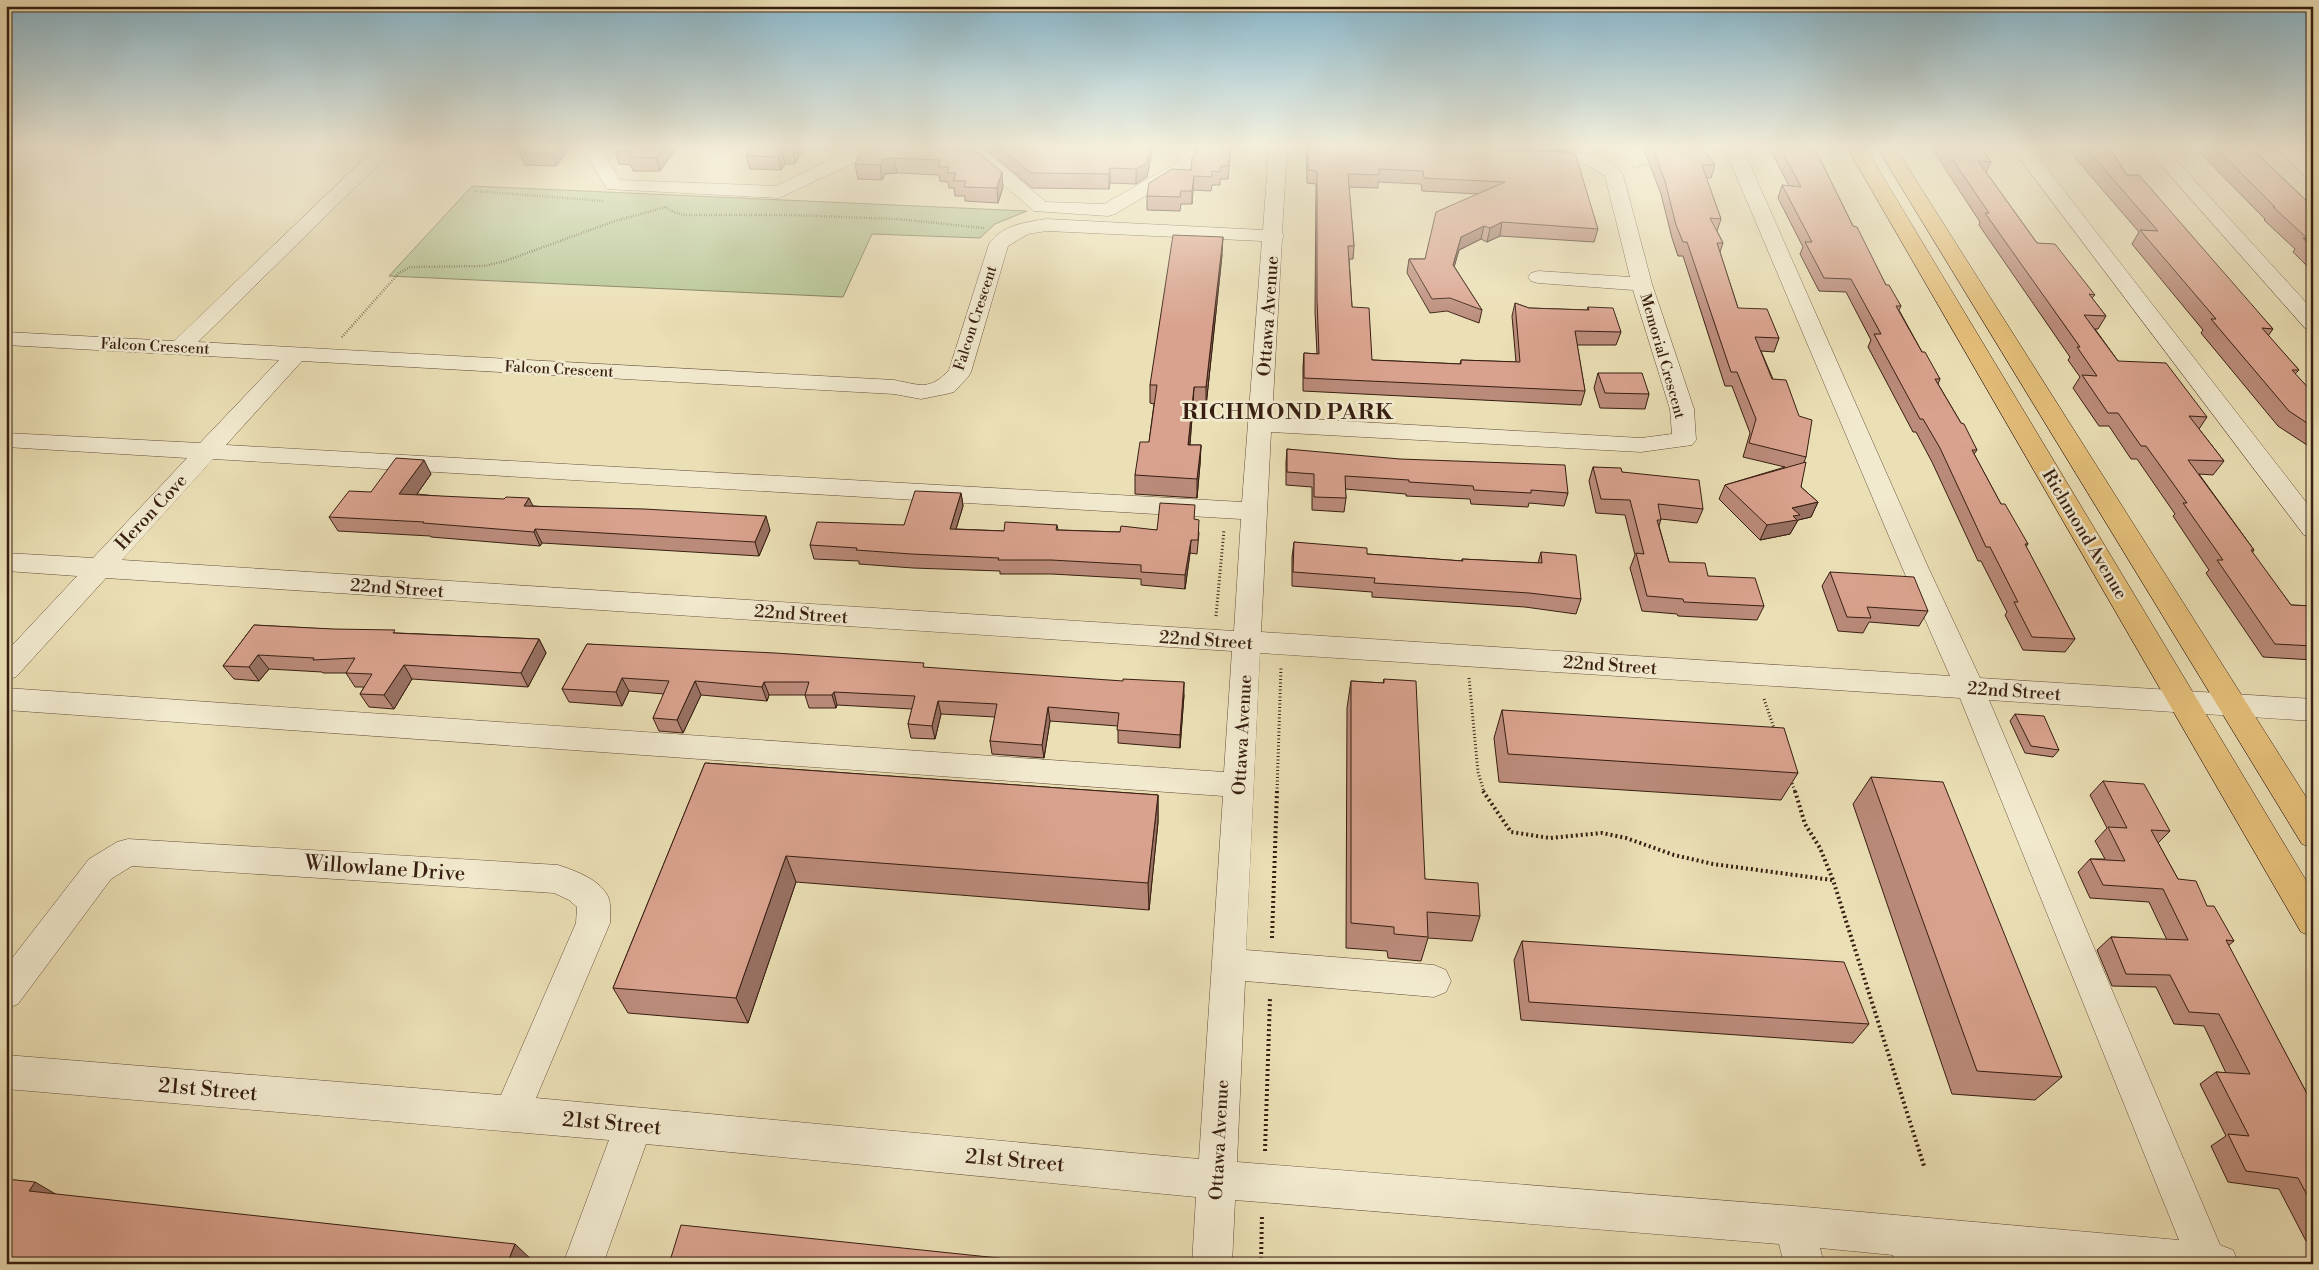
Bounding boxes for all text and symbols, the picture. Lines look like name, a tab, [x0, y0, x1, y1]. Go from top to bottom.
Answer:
street label: Ottawa Avenue	[1253, 255, 1284, 377]
street label: Falcon Crescent	[950, 263, 1002, 373]
street label: Memorial Crescent	[1636, 291, 1690, 422]
street label: Falcon Crescent	[100, 334, 211, 359]
street label: Falcon Crescent	[504, 357, 615, 382]
district label: RICHMOND PARK	[1182, 399, 1394, 426]
street label: Richmond Avenue	[2037, 465, 2133, 604]
street label: Heron Cove	[110, 470, 192, 555]
street label: 22nd Street	[349, 574, 445, 603]
street label: 22nd Street	[753, 600, 849, 629]
street label: 22nd Street	[1158, 626, 1254, 655]
street label: 22nd Street	[1562, 651, 1658, 680]
street label: Ottawa Avenue	[1228, 674, 1257, 796]
street label: 22nd Street	[1966, 677, 2062, 706]
street label: Willowlane Drive	[303, 850, 466, 888]
street label: 21st Street	[157, 1073, 259, 1107]
street label: Ottawa Avenue	[1205, 1079, 1234, 1201]
street label: 21st Street	[561, 1107, 663, 1141]
street label: 21st Street	[964, 1144, 1066, 1178]

